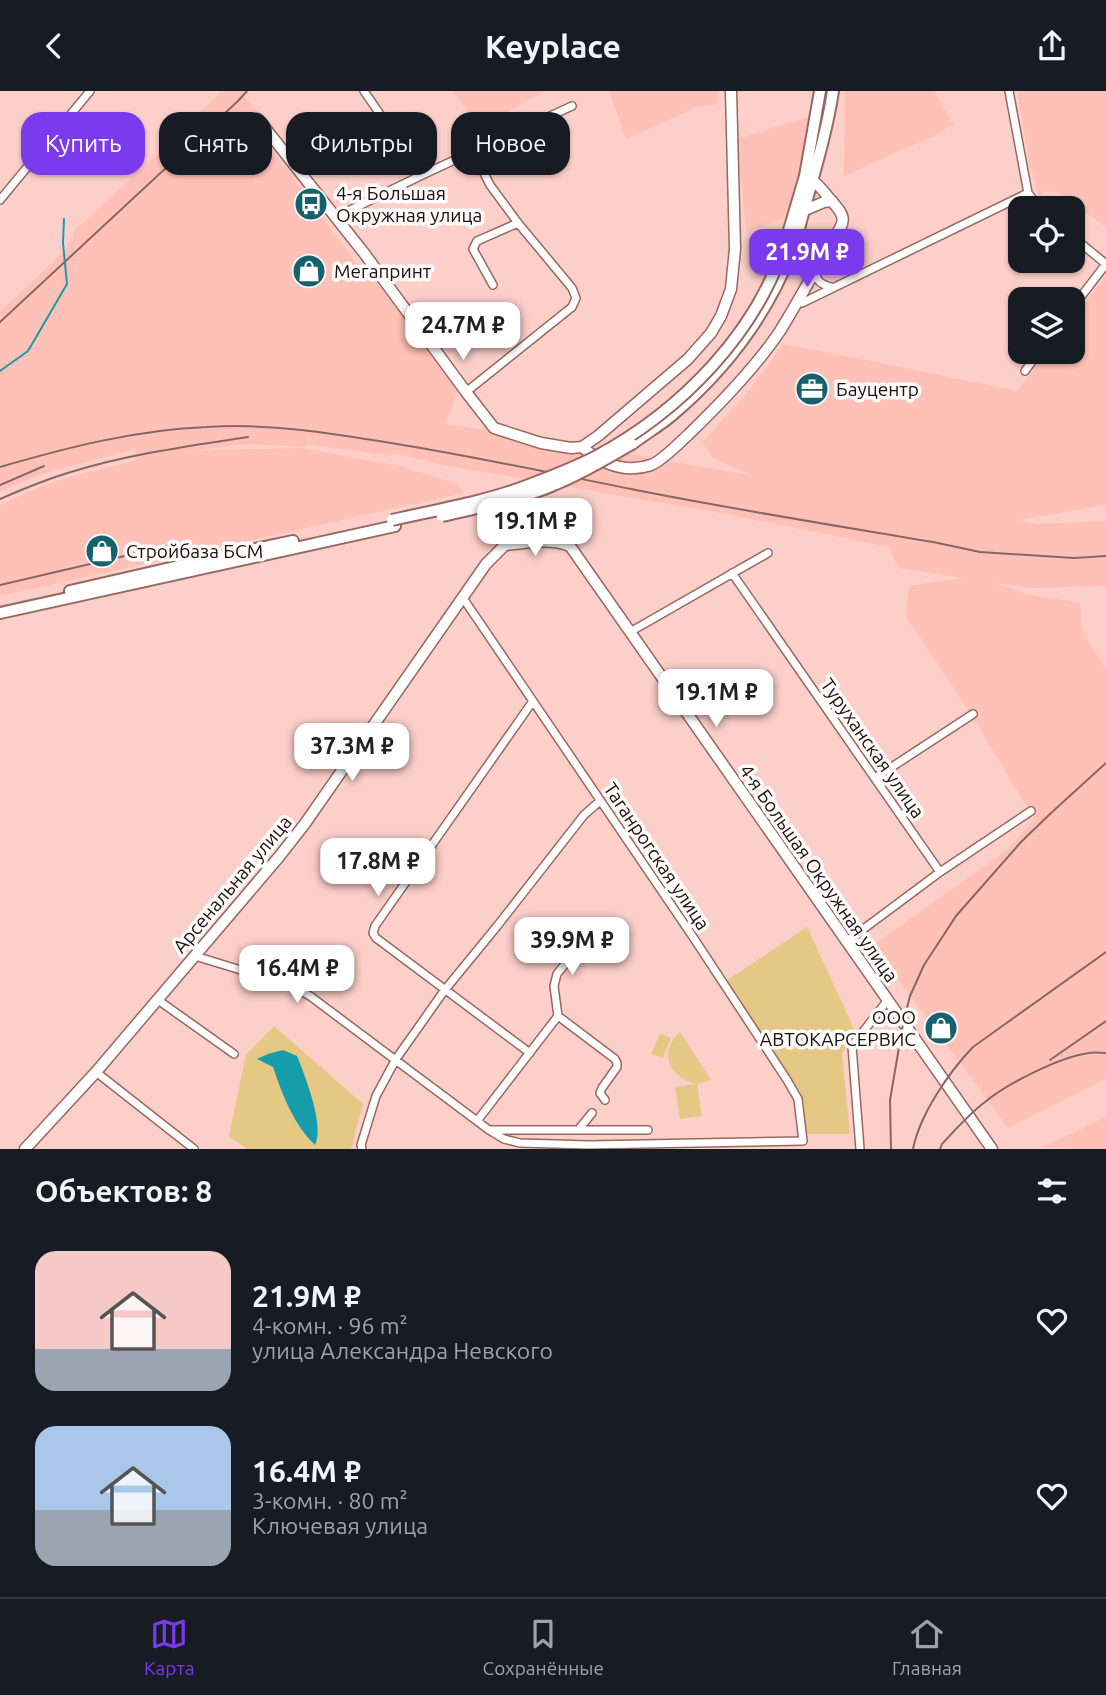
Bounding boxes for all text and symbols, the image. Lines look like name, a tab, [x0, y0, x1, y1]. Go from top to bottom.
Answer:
icon: back	[35, 27, 73, 65]
icon: share	[1033, 27, 1071, 65]
text: Keyplace	[485, 28, 621, 64]
chip: Купить	[21, 112, 145, 175]
chip: Снять	[159, 112, 272, 175]
chip: Фильтры	[286, 112, 437, 175]
chip: Новое	[451, 112, 570, 175]
place label: 4-я Большая Окружная улица	[336, 182, 482, 226]
bus stop icon: 4-я Большая Окружная улица	[292, 185, 330, 223]
map controls	[1008, 196, 1085, 364]
button: locate	[1008, 196, 1085, 273]
pin: 21.9M ₽	[742, 229, 872, 289]
text: 21.9M ₽	[765, 239, 849, 264]
shop icon: Мегапринт	[290, 252, 328, 290]
place label: Мегапринт	[334, 260, 432, 282]
button: layers	[1008, 287, 1085, 364]
pin: 24.7M ₽	[398, 303, 528, 362]
text: 24.7M ₽	[421, 312, 505, 337]
office icon: Бауцентр	[793, 370, 831, 408]
place label: Бауцентр	[836, 378, 919, 400]
pin: 19.1M ₽	[470, 498, 600, 558]
text: 19.1M ₽	[493, 508, 577, 533]
shop icon: Стройбаза БСМ	[83, 532, 121, 570]
place label: Стройбаза БСМ	[126, 540, 263, 562]
pin: 19.1M ₽	[651, 669, 781, 729]
street label: Туруханская улица	[817, 674, 929, 822]
text: 19.1M ₽	[674, 679, 758, 704]
pin: 37.3M ₽	[287, 723, 417, 783]
text: 37.3M ₽	[310, 733, 394, 758]
street label: 4-я Большая Окружная улица	[735, 760, 903, 986]
street label: Таганрогская улица	[600, 778, 714, 934]
street label: Арсенальная улица	[168, 811, 296, 957]
pin: 17.8M ₽	[313, 839, 443, 898]
text: 17.8M ₽	[336, 848, 420, 873]
pin: 39.9M ₽	[507, 917, 637, 977]
text: 39.9M ₽	[530, 927, 614, 952]
pin: 16.4M ₽	[232, 946, 362, 1005]
text: 16.4M ₽	[255, 955, 339, 980]
place label: ООО АВТОКАРСЕРВИС	[760, 1006, 916, 1050]
shop icon: ООО АВТОКАРСЕРВИС	[922, 1009, 960, 1047]
icon: filters	[1033, 1172, 1071, 1210]
text: Объектов: 8	[35, 1174, 212, 1208]
icon: home	[91, 1279, 175, 1363]
text: 21.9M ₽	[252, 1279, 361, 1313]
icon: heart	[1033, 1302, 1071, 1340]
text: 4-комн. · 96 m²	[252, 1313, 408, 1338]
text: улица Александра Невского	[252, 1338, 553, 1363]
icon: home	[91, 1454, 175, 1538]
text: 16.4M ₽	[252, 1454, 361, 1488]
icon: heart	[1033, 1477, 1071, 1515]
text: 3-комн. · 80 m²	[252, 1488, 408, 1513]
text: Ключевая улица	[252, 1513, 428, 1538]
tab: Карта	[144, 1615, 195, 1679]
tab: Сохранённые	[483, 1615, 604, 1679]
tab: Главная	[892, 1615, 962, 1679]

